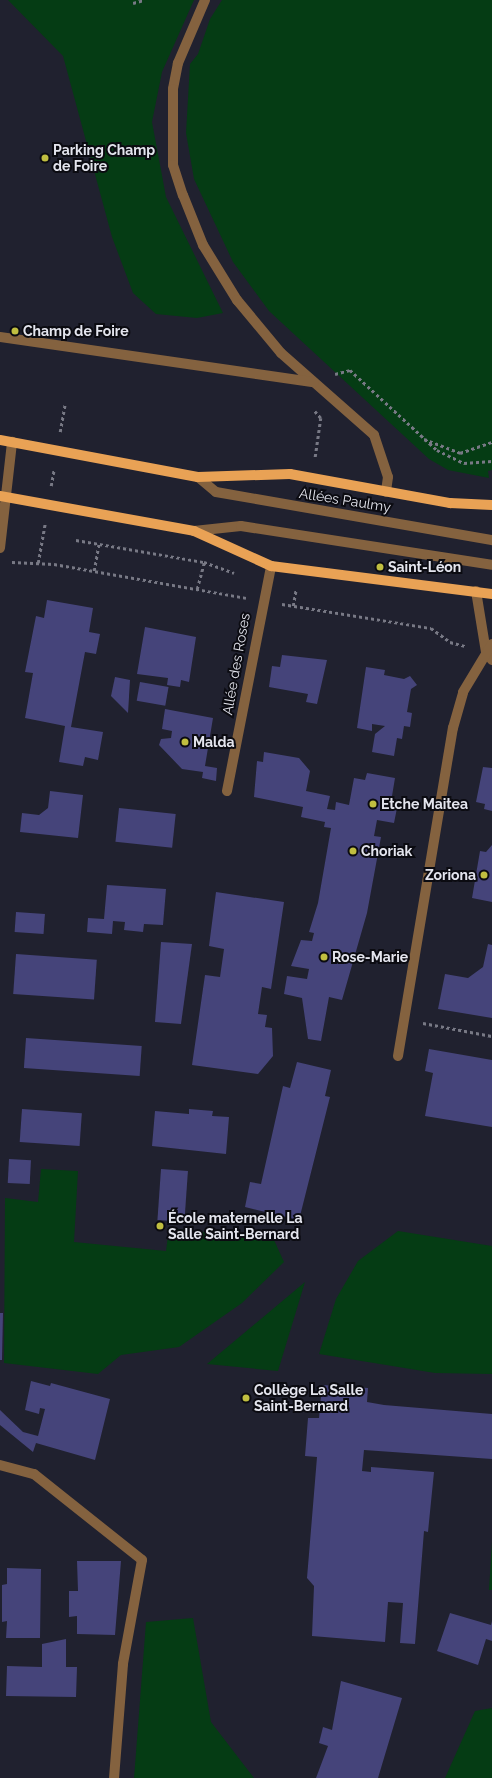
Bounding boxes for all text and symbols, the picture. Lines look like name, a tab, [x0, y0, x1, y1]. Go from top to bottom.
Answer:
place label: Parking Champ de Foire	[53, 142, 155, 174]
marker: Parking Champ de Foire	[40, 153, 50, 163]
place label: Champ de Foire	[23, 323, 129, 339]
marker: Champ de Foire	[10, 326, 20, 336]
street label: Allées Paulmy	[298, 484, 392, 516]
place label: Saint-Léon	[388, 559, 461, 575]
marker: Saint-Léon	[375, 562, 385, 572]
street label: Allée des Roses	[219, 612, 253, 716]
place label: Malda	[193, 734, 235, 750]
marker: Malda	[180, 737, 190, 747]
place label: Etche Maitea	[381, 796, 468, 812]
marker: Etche Maitea	[368, 799, 378, 809]
place label: Choriak	[361, 843, 412, 859]
marker: Choriak	[348, 846, 358, 856]
place label: Zoriona	[425, 867, 476, 883]
marker: Zoriona	[479, 870, 489, 880]
place label: Rose-Marie	[332, 949, 408, 965]
marker: Rose-Marie	[319, 952, 329, 962]
place label: École maternelle La Salle Saint-Bernard	[168, 1210, 303, 1242]
marker: École maternelle La Salle Saint-Bernard	[155, 1221, 165, 1231]
place label: Collège La Salle Saint-Bernard	[254, 1382, 363, 1414]
marker: Collège La Salle Saint-Bernard	[241, 1393, 251, 1403]

